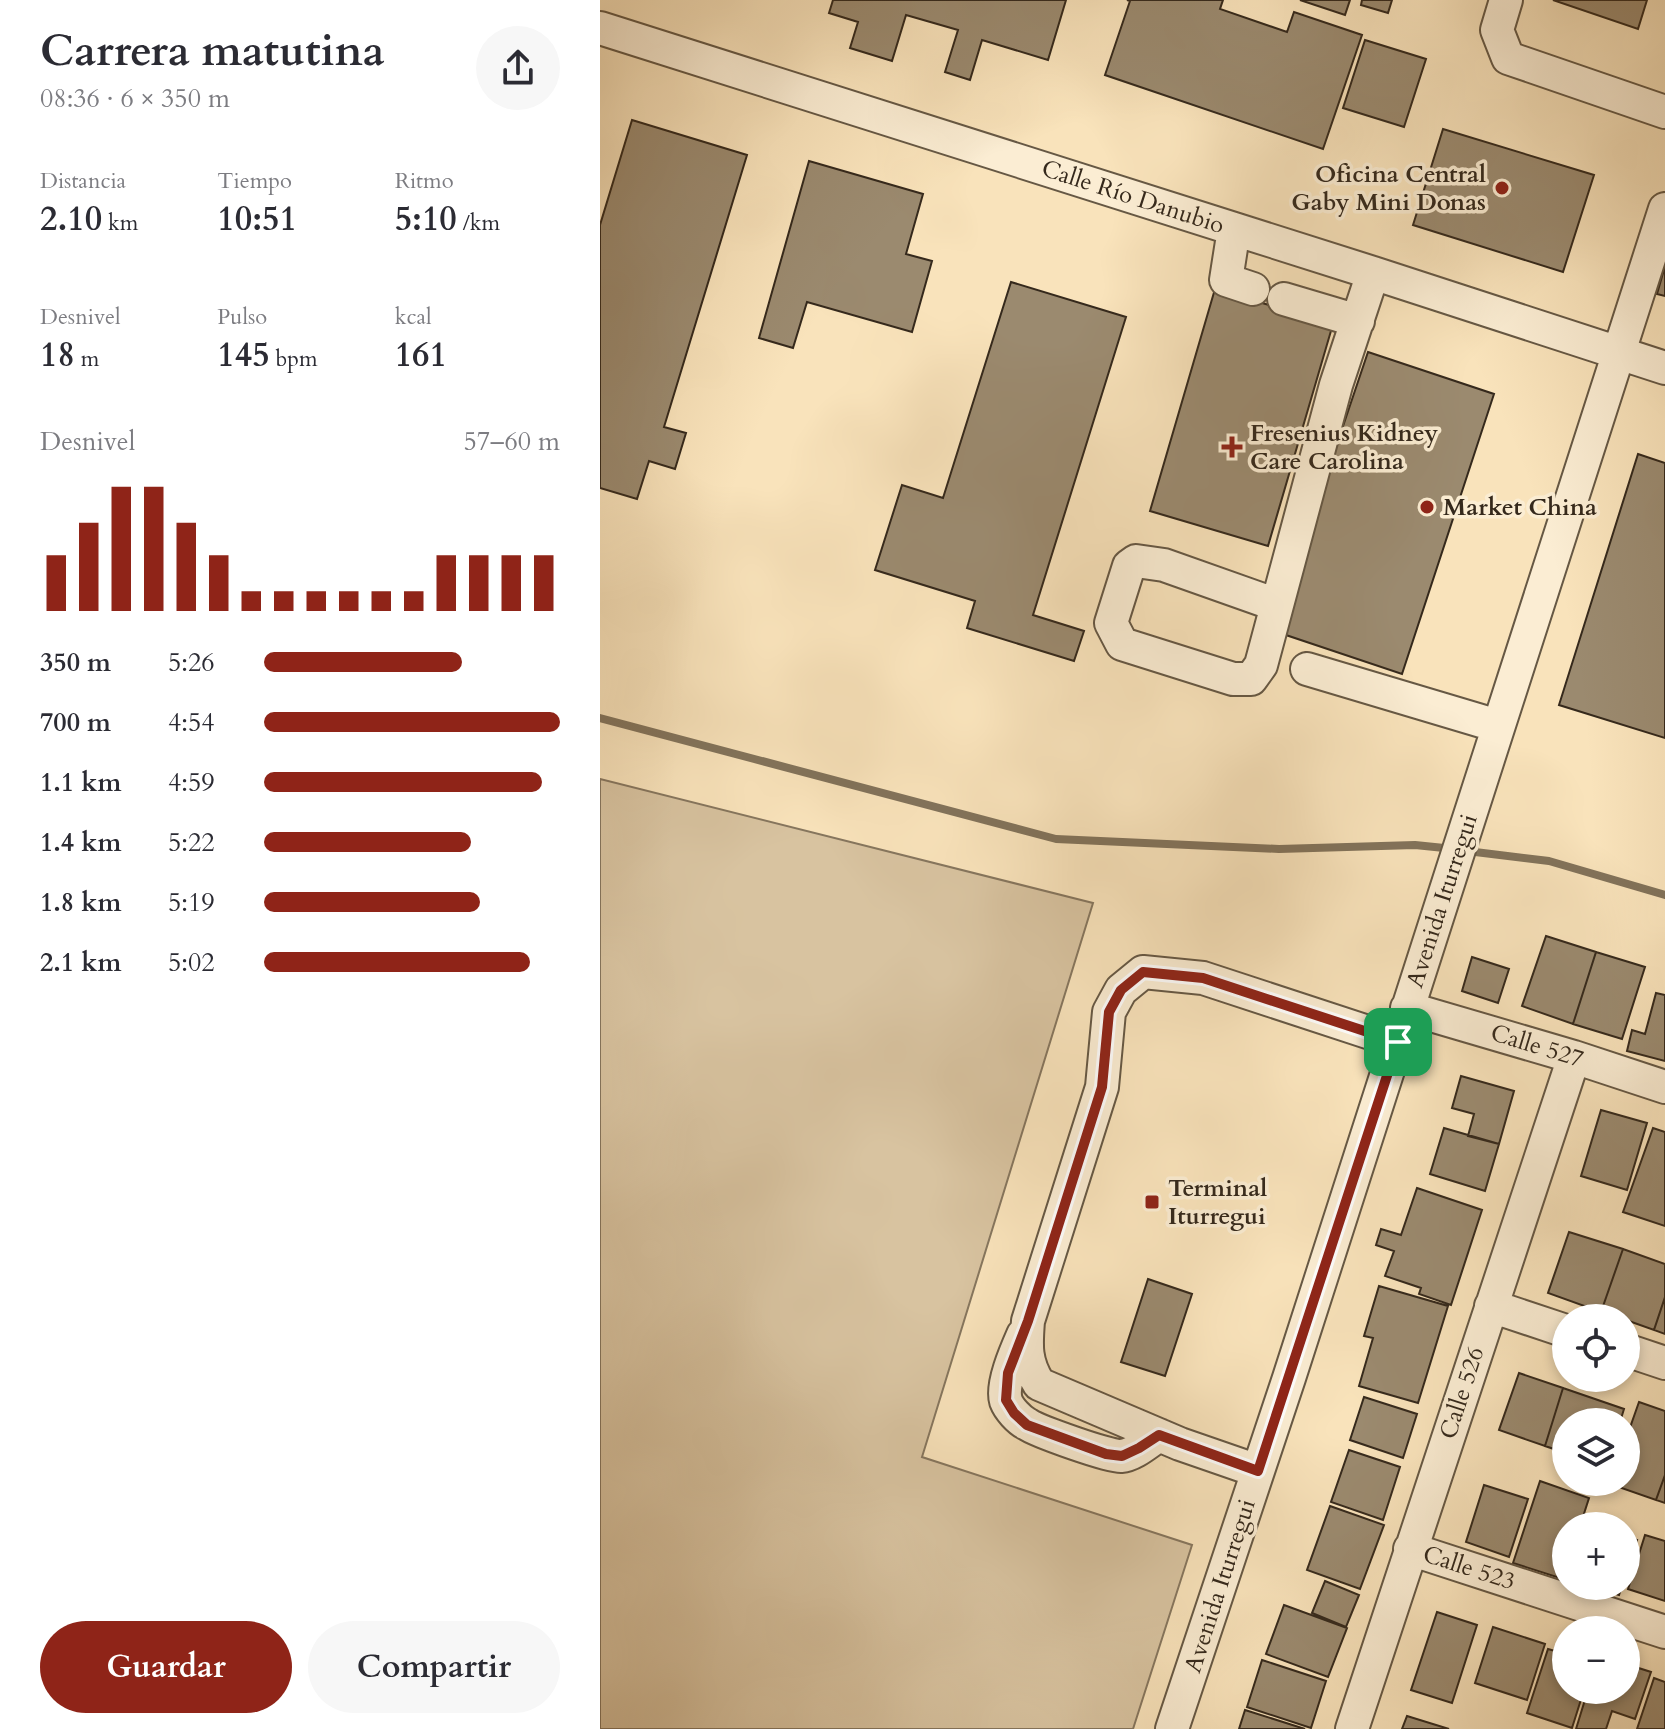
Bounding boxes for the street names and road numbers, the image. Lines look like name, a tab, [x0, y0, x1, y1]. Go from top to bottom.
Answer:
street label: Calle Río Danubio	[1037, 152, 1229, 242]
street label: Avenida Iturregui	[1398, 810, 1486, 992]
street label: Calle 527	[1487, 1016, 1587, 1076]
street label: Calle 526	[1432, 1343, 1492, 1443]
street label: Avenida Iturregui	[1176, 1495, 1264, 1677]
street label: Calle 523	[1419, 1538, 1519, 1598]

